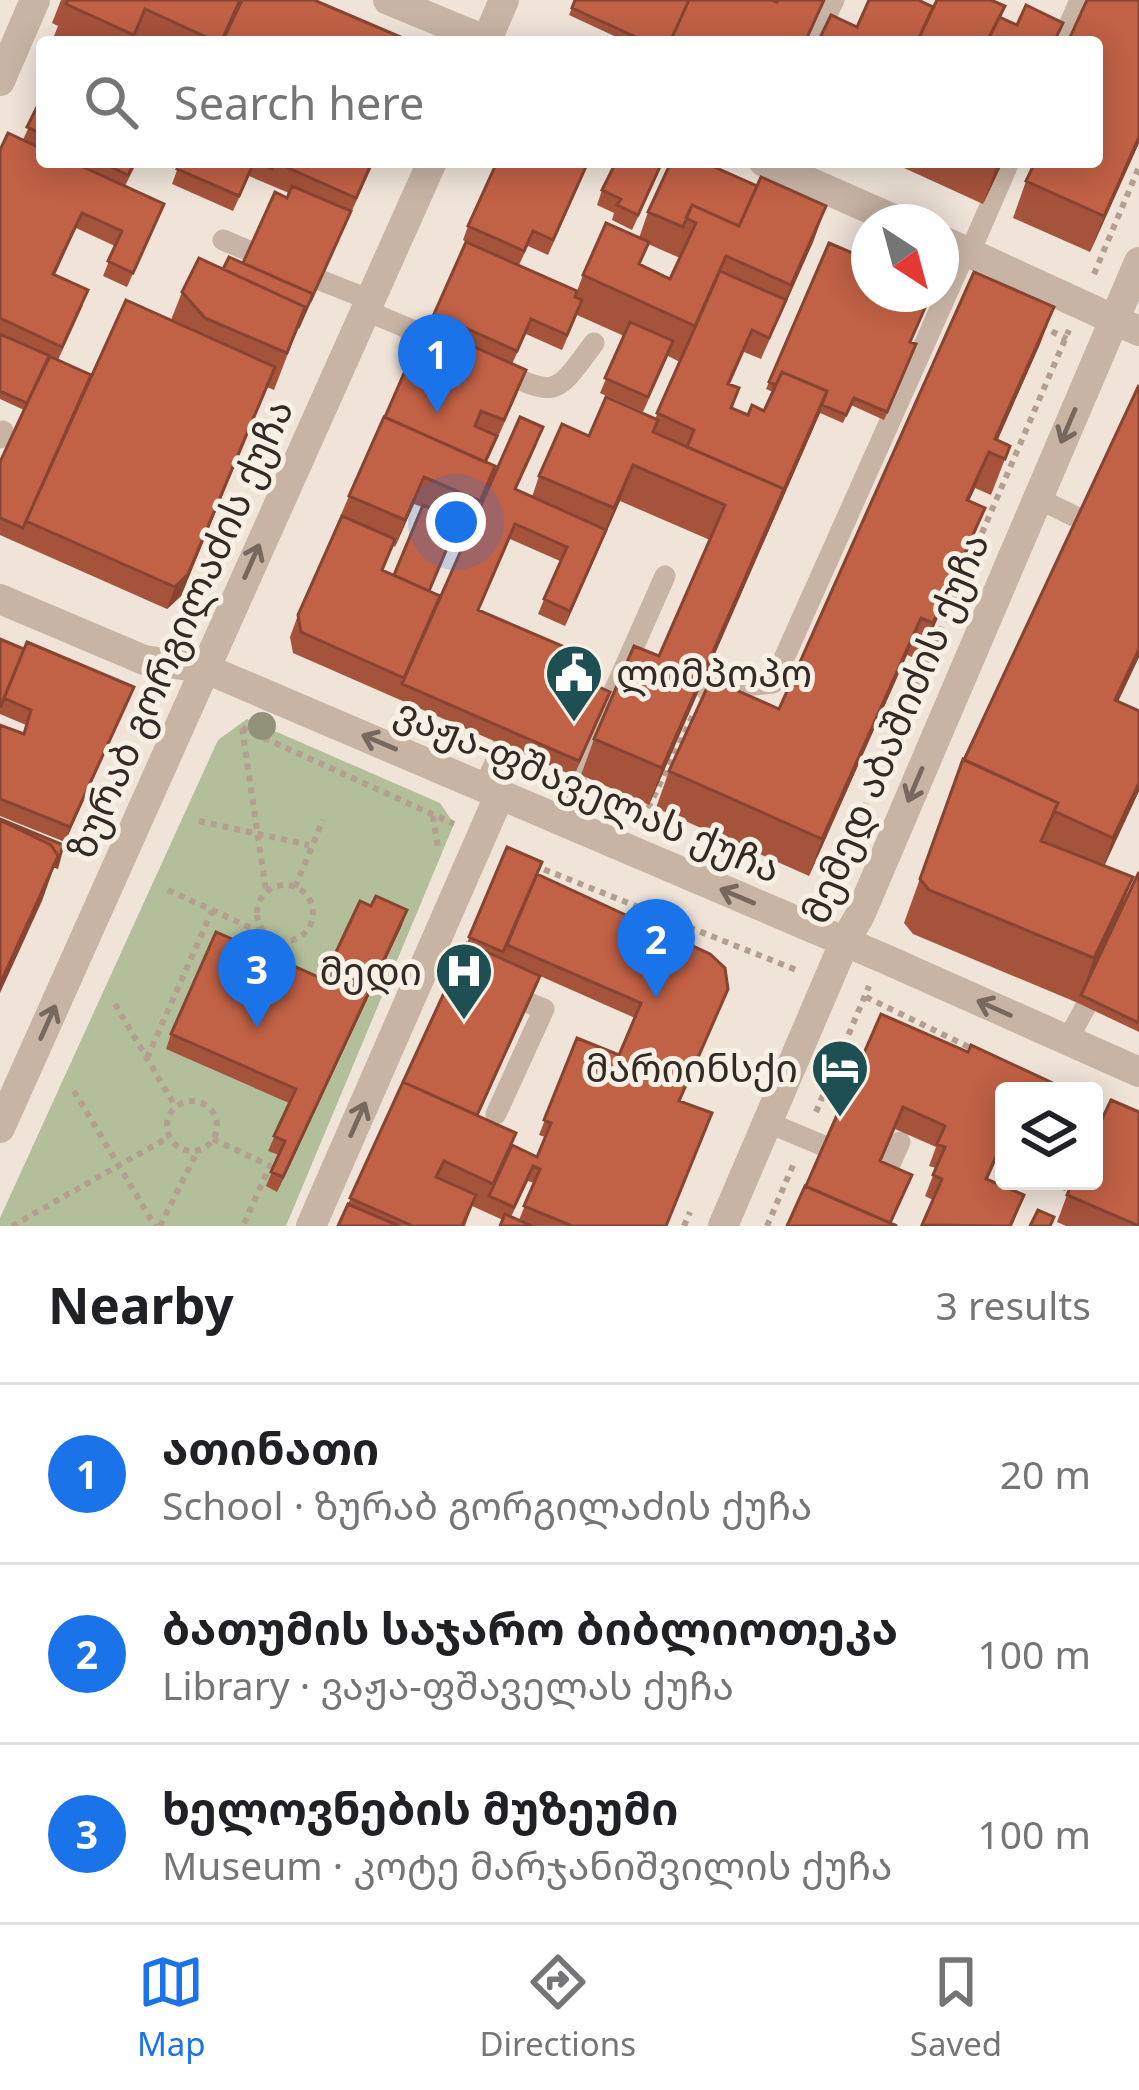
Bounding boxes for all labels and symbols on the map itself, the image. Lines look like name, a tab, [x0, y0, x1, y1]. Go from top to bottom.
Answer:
north arrow	[851, 204, 959, 312]
pin: 1	[398, 314, 476, 413]
street label: ზურაბ გორგილაძის ქუჩა	[53, 390, 304, 867]
one-way arrow	[1056, 407, 1077, 444]
your location	[426, 492, 486, 552]
street label: მემედ აბაშიძის ქუჩა	[787, 524, 1000, 931]
one-way arrow	[242, 544, 264, 580]
public building icon: ლიმპოპო	[543, 642, 605, 724]
place label: ლიმპოპო	[616, 645, 812, 698]
street label: ვაჟა-ფშაველას ქუჩა	[388, 683, 789, 894]
one-way arrow	[361, 730, 397, 752]
one-way arrow	[903, 767, 925, 803]
one-way arrow	[720, 884, 757, 905]
pin: 2	[617, 899, 695, 998]
pin: 3	[218, 929, 296, 1028]
hospital icon: მედი	[433, 940, 495, 1022]
place label: მედი	[320, 943, 422, 996]
one-way arrow	[977, 995, 1013, 1017]
one-way arrow	[38, 1004, 60, 1040]
hotel icon: მარიინსქი	[809, 1037, 871, 1119]
place label: მარიინსქი	[585, 1040, 798, 1093]
one-way arrow	[348, 1102, 370, 1138]

